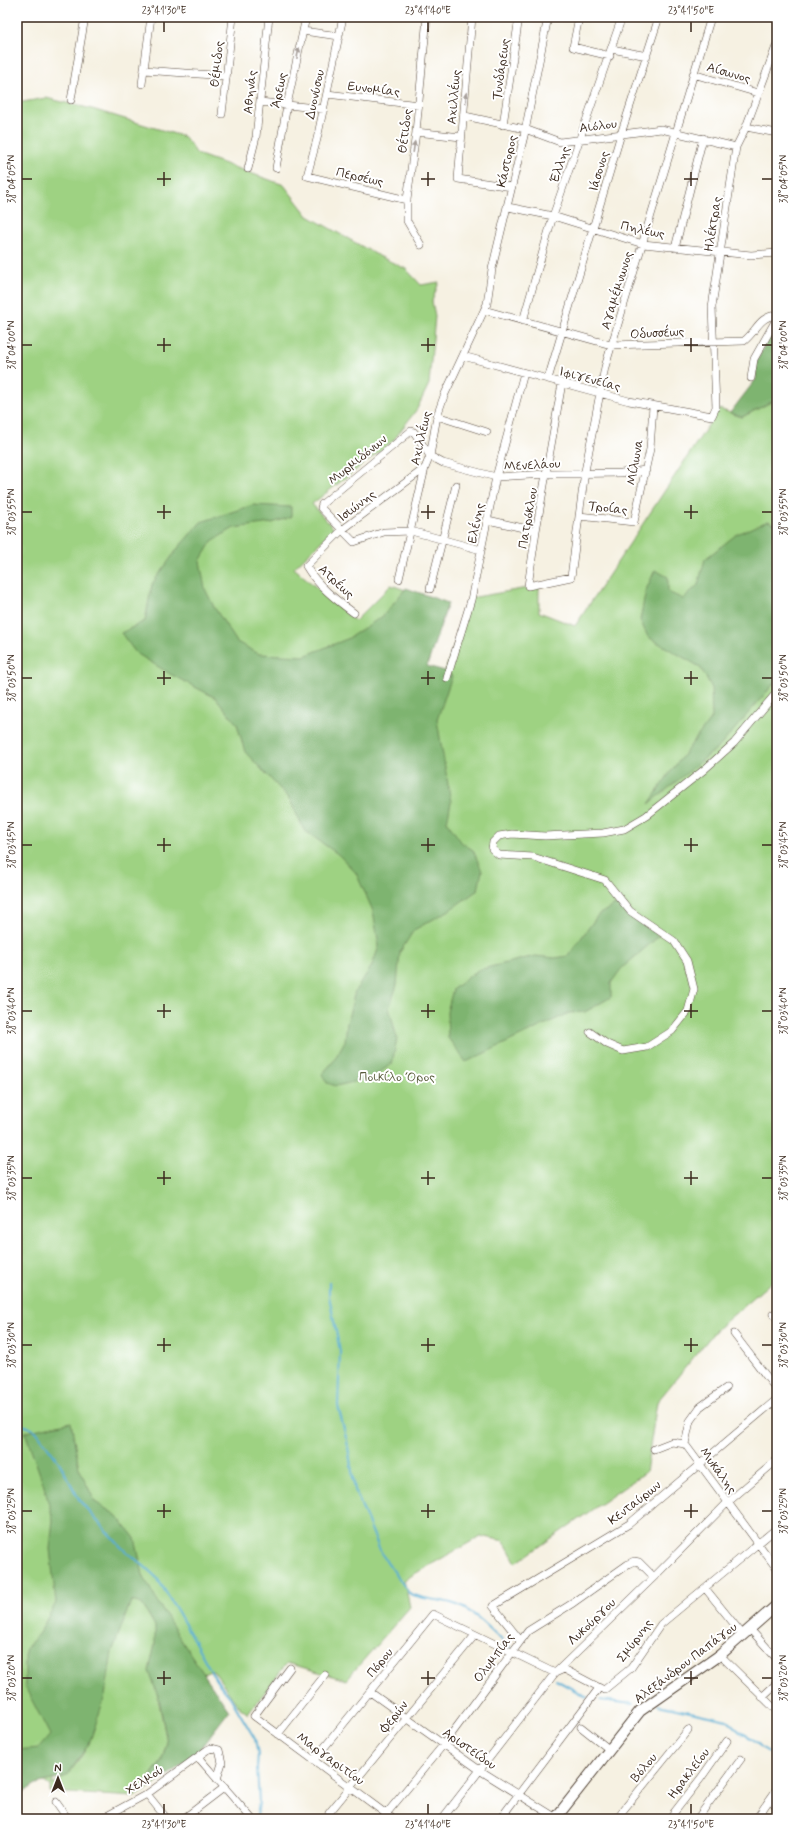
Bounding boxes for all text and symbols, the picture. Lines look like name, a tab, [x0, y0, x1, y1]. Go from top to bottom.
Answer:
text: 23°41'30"E	[142, 4, 186, 18]
text: 23°41'40"E	[405, 4, 451, 18]
text: 23°41'50"E	[668, 4, 714, 18]
street label: Τυνδάρεως	[489, 37, 514, 101]
street label: Θέμιδος	[207, 40, 228, 88]
one-way arrow	[296, 47, 302, 59]
street label: Αίσωνος	[705, 59, 753, 88]
street label: Δυονύσου	[302, 68, 329, 121]
street label: Αθηνάς	[240, 69, 261, 115]
street label: Αχιλλέως	[444, 69, 465, 125]
street label: Άρεως	[267, 71, 292, 110]
street label: Ευνομίας	[347, 78, 401, 101]
one-way arrow	[462, 92, 469, 104]
street label: Θέτιδος	[394, 108, 417, 154]
street label: Αιόλου	[578, 116, 618, 137]
street label: Κάστορος	[493, 133, 522, 189]
one-way arrow	[411, 141, 417, 153]
street label: Έλλης	[546, 144, 575, 185]
street label: Ιάσονος	[585, 149, 614, 194]
text: 38°04'05"N	[5, 154, 19, 203]
text: 38°04'05"N	[777, 154, 791, 203]
street label: Περσέως	[334, 164, 385, 191]
street label: Ηλέκτρας	[701, 195, 726, 253]
street label: Πηλέως	[619, 218, 667, 243]
street label: Αγαμέμνωνος	[597, 249, 637, 332]
text: 38°04'00"N	[5, 320, 19, 369]
text: 38°04'00"N	[777, 320, 791, 369]
street label: Οδυσσέως	[630, 324, 685, 343]
street label: Ιφιγενείας	[557, 363, 623, 396]
street label: Αχιλλέως	[407, 409, 436, 467]
street label: Μυρμιδόνων	[325, 431, 391, 489]
street label: Μίλωνα	[623, 438, 648, 487]
street label: Μενελάου	[503, 456, 561, 475]
street label: Ισιώνης	[334, 486, 380, 526]
street label: Πατρόκλου	[515, 486, 542, 550]
text: 38°03'55"N	[5, 488, 19, 535]
text: 38°03'55"N	[777, 488, 791, 535]
street label: Τροίας	[587, 498, 629, 519]
street label: Ελένης	[464, 501, 489, 545]
street label: Ατρέως	[314, 561, 358, 603]
text: 38°03'50"N	[5, 654, 19, 702]
text: 38°03'50"N	[777, 654, 791, 702]
text: 38°03'45"N	[5, 821, 19, 868]
text: 38°03'45"N	[777, 821, 791, 868]
text: 38°03'40"N	[5, 987, 19, 1035]
text: 38°03'40"N	[777, 987, 791, 1035]
park label: Ποικίλο Όρος	[359, 1069, 435, 1086]
text: 38°03'35"N	[5, 1155, 19, 1201]
text: 38°03'35"N	[777, 1155, 791, 1201]
text: 38°03'30"N	[5, 1322, 19, 1368]
text: 38°03'30"N	[777, 1322, 791, 1368]
street label: Μυκάλης	[695, 1444, 741, 1498]
street label: Κενταύρων	[605, 1477, 665, 1529]
text: 38°03'25"N	[5, 1488, 19, 1534]
text: 38°03'25"N	[777, 1488, 791, 1534]
street label: Λυκούργου	[564, 1595, 620, 1649]
street label: Σμύρνης	[613, 1616, 657, 1666]
street label: Αλεξάνδρου Παπάγου	[631, 1619, 741, 1708]
street label: Ολυμπίας	[470, 1629, 519, 1686]
street label: Πόρου	[363, 1645, 397, 1681]
text: 38°03'20"N	[5, 1655, 19, 1701]
text: 38°03'20"N	[777, 1655, 791, 1701]
street label: Φερών	[375, 1697, 412, 1737]
street label: Αριστείδου	[439, 1724, 500, 1774]
street label: Μαργαριτίου	[293, 1729, 368, 1790]
street label: Ηρακλείου	[664, 1745, 714, 1803]
street label: Βόλου	[627, 1750, 661, 1786]
north arrow	[38, 1758, 78, 1798]
text: N	[54, 1762, 62, 1776]
street label: Χελμού	[122, 1762, 167, 1799]
text: 23°41'30"E	[142, 1818, 186, 1832]
text: 23°41'40"E	[405, 1818, 451, 1832]
text: 23°41'50"E	[668, 1818, 714, 1832]

